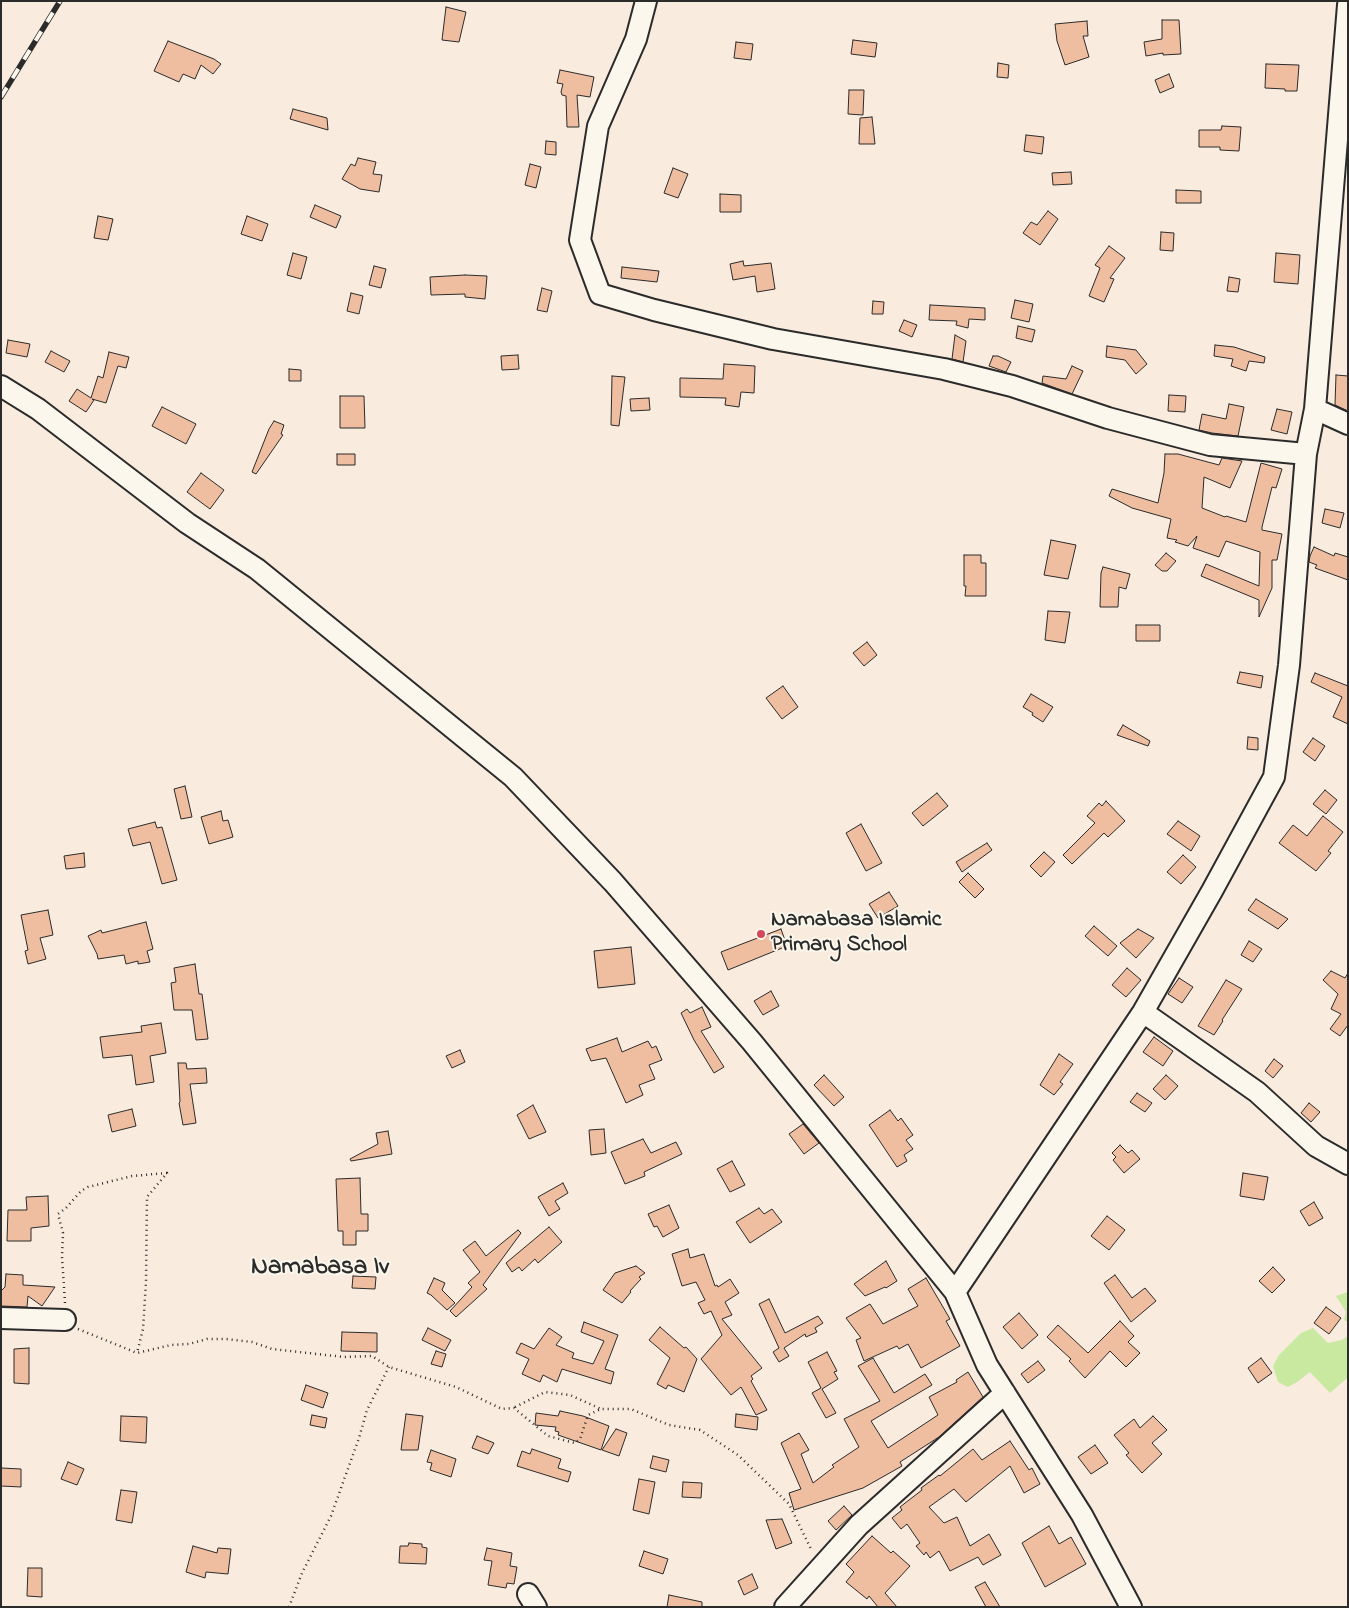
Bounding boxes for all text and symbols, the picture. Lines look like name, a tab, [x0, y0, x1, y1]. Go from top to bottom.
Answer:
place label: Namabasa Islamic Primary School	[771, 908, 941, 959]
marker: Namabasa Islamic Primary School	[755, 928, 767, 940]
district label: Namabasa Iv	[251, 1254, 389, 1284]

